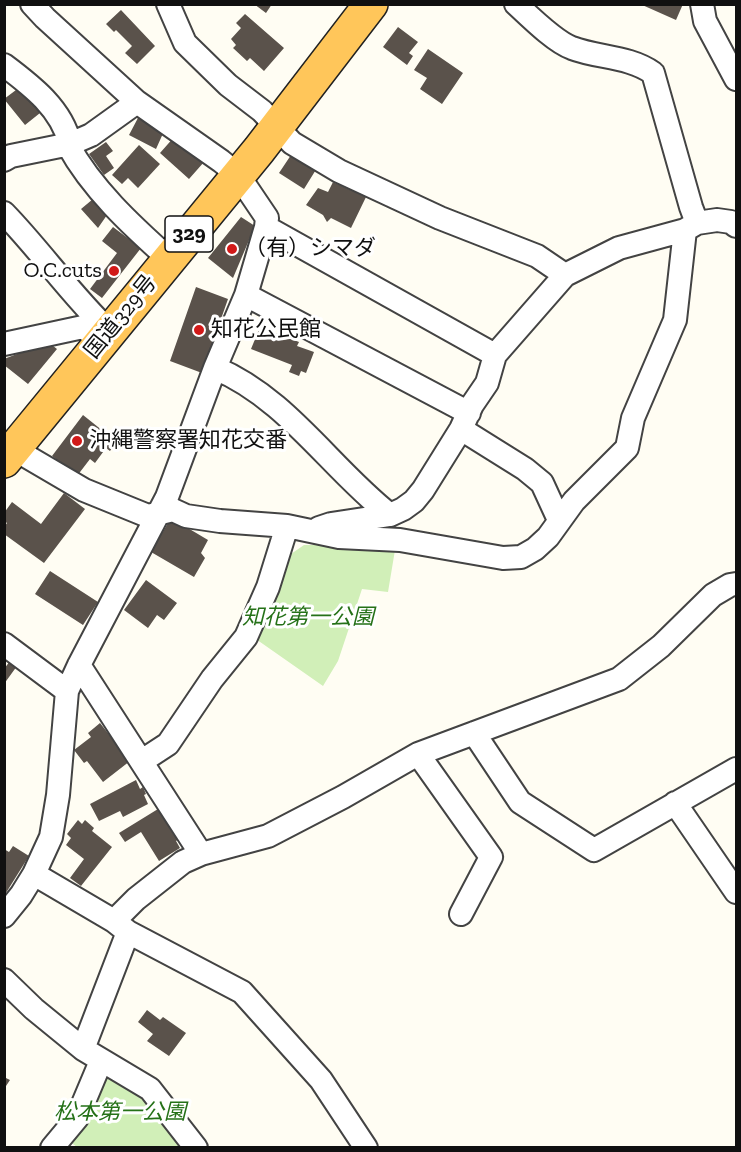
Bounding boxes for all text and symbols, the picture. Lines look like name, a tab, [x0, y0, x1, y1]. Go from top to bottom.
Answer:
road number: 329	[165, 216, 213, 252]
place label: （有）シマダ	[244, 236, 376, 262]
marker: （有）シマダ	[225, 242, 239, 256]
place label: O.C.cuts	[24, 258, 102, 284]
marker: O.C.cuts	[107, 264, 121, 278]
street label: 国道329号	[79, 270, 163, 364]
place label: 知花公民館	[211, 317, 321, 343]
marker: 知花公民館	[192, 323, 206, 337]
place label: 沖縄警察署知花交番	[89, 428, 287, 454]
marker: 沖縄警察署知花交番	[70, 434, 84, 448]
park label: 知花第一公園	[242, 605, 374, 631]
park label: 松本第一公園	[54, 1100, 186, 1126]

